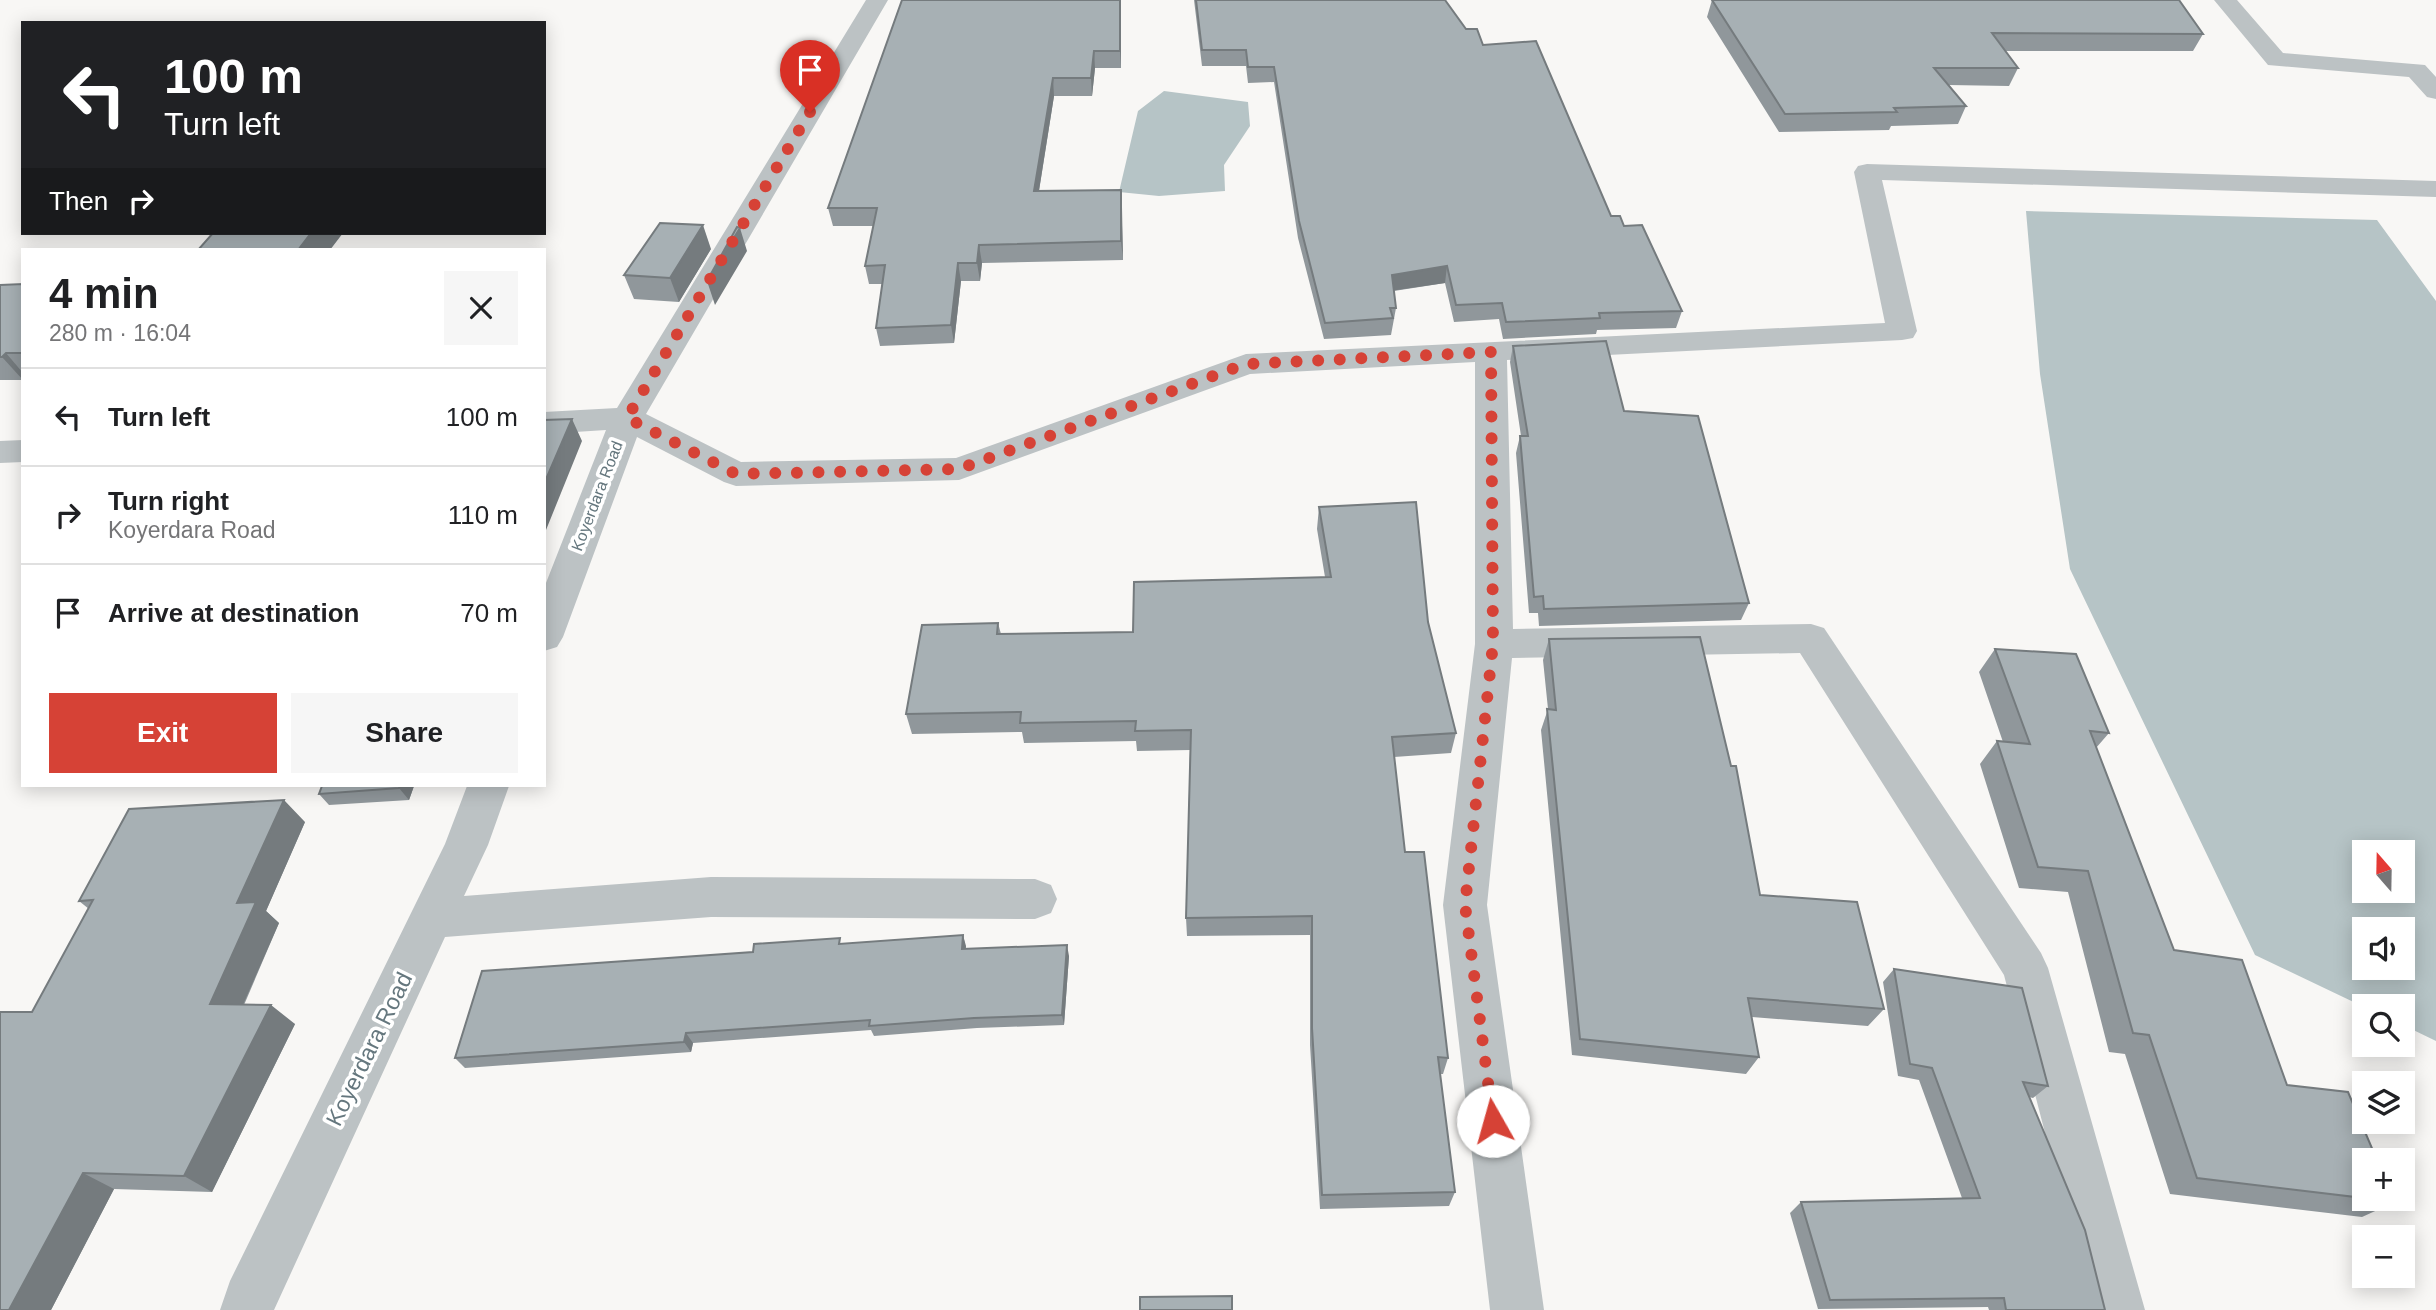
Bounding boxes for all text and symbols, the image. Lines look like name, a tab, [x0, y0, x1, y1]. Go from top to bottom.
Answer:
pin	[780, 40, 840, 112]
icon: left	[49, 49, 140, 140]
text: 100 m	[164, 49, 303, 103]
icon: arrive	[791, 51, 829, 89]
text: Turn left	[164, 106, 280, 142]
icon: right	[122, 182, 160, 220]
text: Then	[49, 186, 108, 216]
text: 4 min	[49, 270, 159, 317]
button: close	[444, 271, 518, 345]
text: 280 m · 16:04	[49, 320, 191, 346]
icon: left	[49, 398, 87, 436]
text: Turn left	[108, 402, 210, 432]
text: 100 m	[446, 402, 518, 432]
street label: Koyerdara Road	[568, 439, 626, 553]
text: Turn right	[108, 486, 229, 516]
icon: right	[49, 496, 87, 534]
text: 110 m	[448, 500, 518, 530]
text: Koyerdara Road	[108, 517, 276, 543]
icon: arrive	[49, 594, 87, 632]
text: Arrive at destination	[108, 598, 359, 628]
text: 70 m	[460, 598, 518, 628]
button: Exit	[49, 693, 277, 773]
button: Share	[291, 693, 518, 773]
north arrow	[2352, 840, 2415, 903]
map controls	[2352, 840, 2415, 1288]
button: sound	[2352, 917, 2415, 980]
street label: Koyerdara Road	[321, 968, 417, 1130]
button: search	[2352, 994, 2415, 1057]
button: layers	[2352, 1071, 2415, 1134]
position arrow	[1456, 1084, 1530, 1158]
button: +	[2352, 1148, 2415, 1211]
button: −	[2352, 1225, 2415, 1288]

